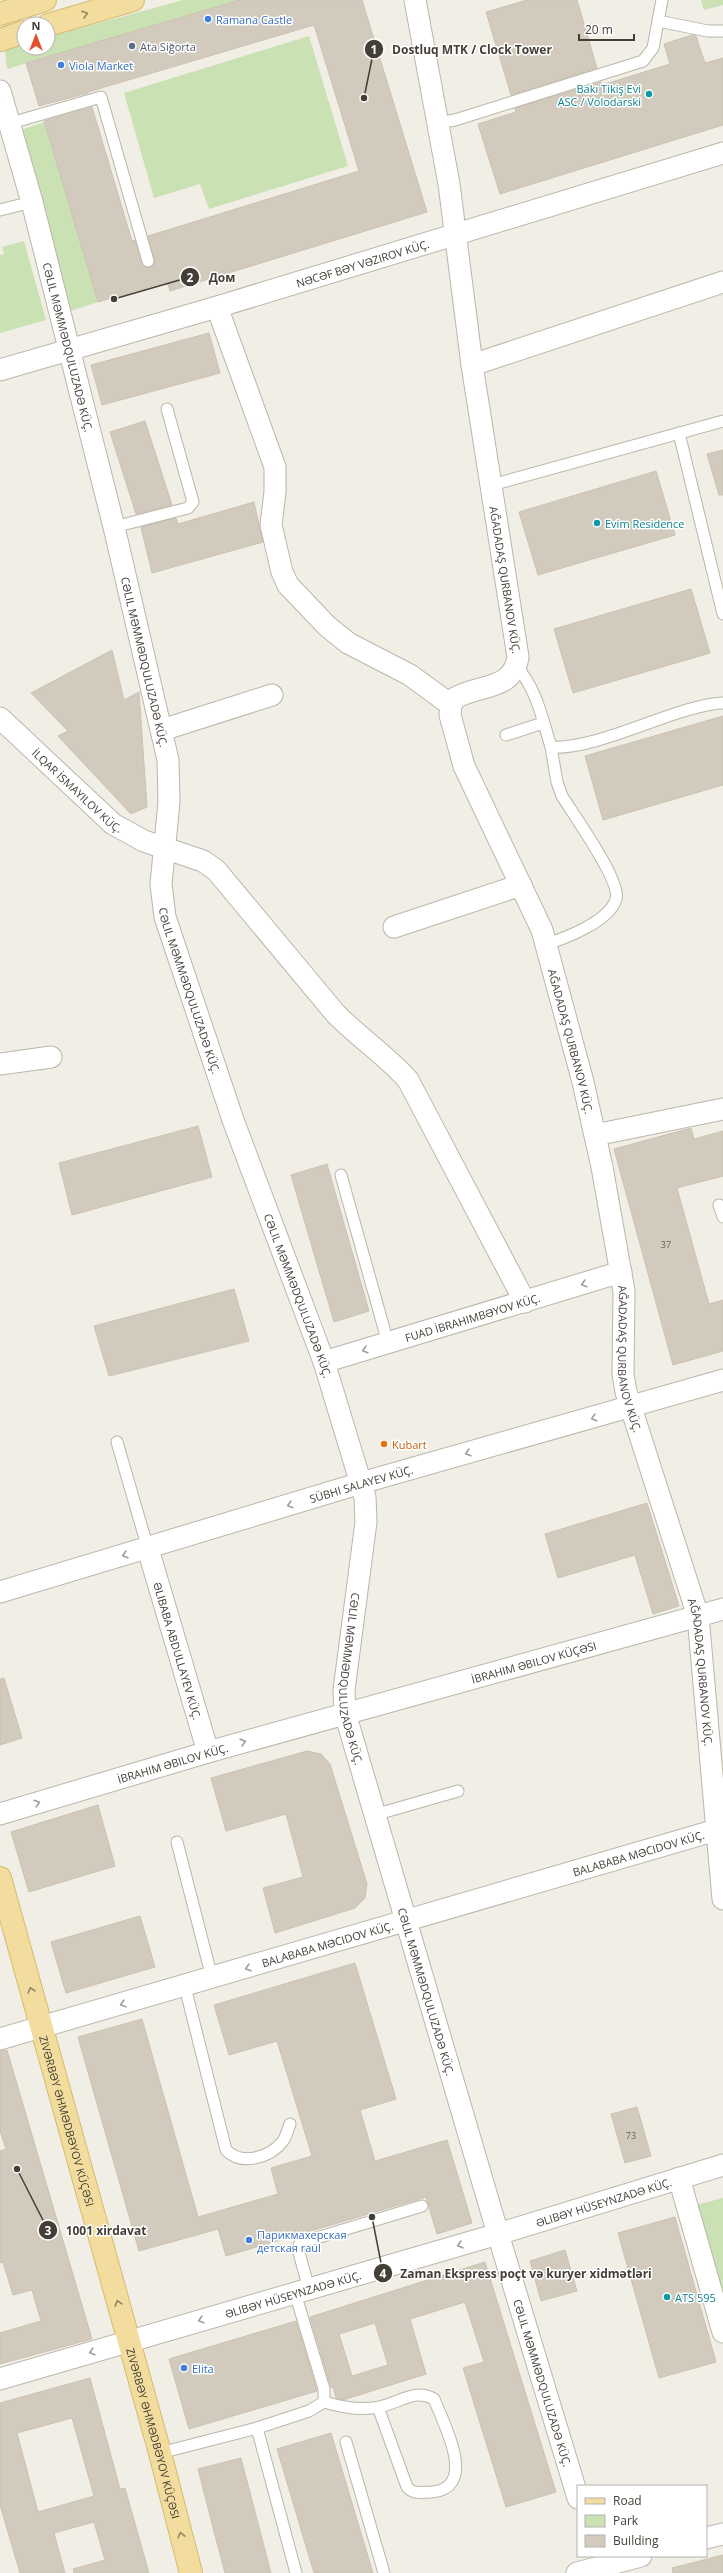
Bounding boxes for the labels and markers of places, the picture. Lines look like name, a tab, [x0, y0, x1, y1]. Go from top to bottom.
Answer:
place label: Ramana Castle	[216, 12, 292, 27]
marker: Ramana Castle	[203, 14, 213, 24]
callout: Dostluq MTK / Clock Tower	[364, 37, 560, 61]
place label: Ata Siğorta	[140, 39, 196, 54]
marker: Ata Siğorta	[127, 41, 137, 51]
place label: Viola Market	[69, 58, 133, 73]
marker: Viola Market	[56, 60, 66, 70]
place label: Bakı Tikiş Evi ASC / Volodarski	[558, 81, 641, 109]
marker: Bakı Tikiş Evi ASC / Volodarski	[644, 89, 654, 99]
callout: Дом	[180, 265, 243, 289]
place label: Evim Residence	[605, 516, 685, 531]
marker: Evim Residence	[592, 518, 602, 528]
place label: Kubart	[392, 1437, 427, 1452]
marker: Kubart	[379, 1439, 389, 1449]
callout: 1001 xirdavat	[38, 2218, 155, 2242]
place label: Парикмахерская детская raul	[257, 2227, 347, 2255]
marker: Парикмахерская детская raul	[244, 2235, 254, 2245]
callout: Zaman Ekspress poçt və kuryer xidmətləri	[373, 2261, 660, 2285]
place label: ATS 595	[675, 2290, 716, 2305]
marker: ATS 595	[662, 2292, 672, 2302]
place label: Elita	[192, 2361, 214, 2376]
marker: Elita	[179, 2363, 189, 2373]

